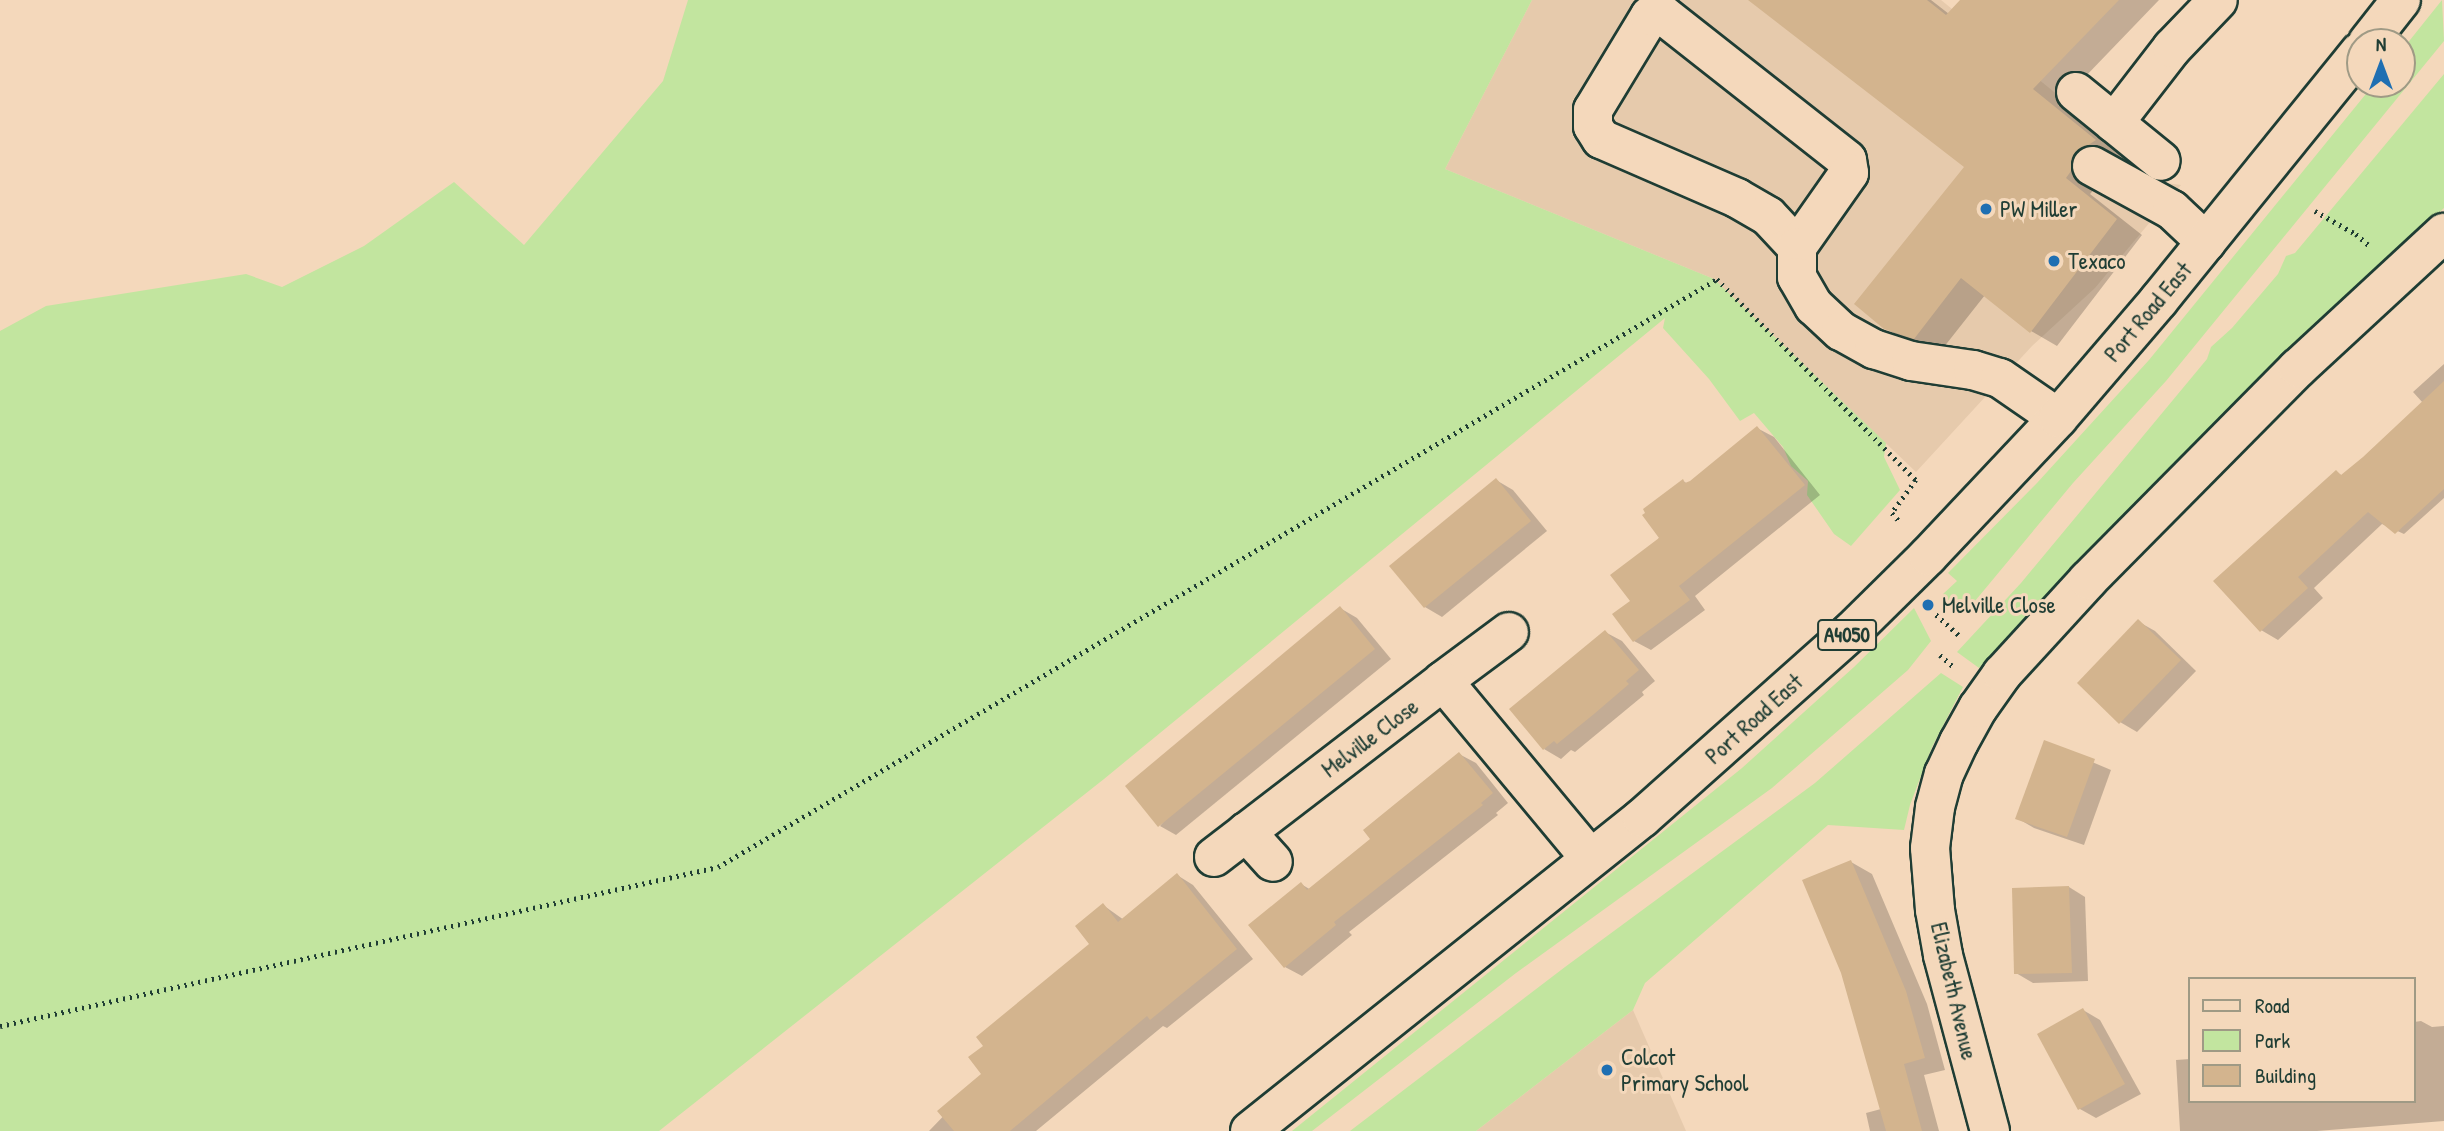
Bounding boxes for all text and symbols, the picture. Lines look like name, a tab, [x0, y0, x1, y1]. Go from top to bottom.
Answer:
north arrow	[2346, 28, 2416, 98]
text: N	[2376, 31, 2386, 57]
place label: PW Miller	[2000, 195, 2077, 223]
marker: PW Miller	[1978, 201, 1994, 217]
place label: Texaco	[2068, 247, 2125, 275]
marker: Texaco	[2046, 253, 2062, 269]
street label: Port Road East	[2098, 257, 2198, 367]
place label: Melville Close	[1942, 591, 2056, 619]
marker: Melville Close	[1920, 597, 1936, 613]
road number: A4050	[1815, 618, 1878, 652]
street label: Port Road East	[1700, 668, 1808, 770]
street label: Melville Close	[1316, 693, 1424, 783]
street label: Elizabeth Avenue	[1925, 920, 1983, 1062]
legend	[2188, 977, 2416, 1103]
text: Road	[2255, 991, 2289, 1020]
text: Park	[2255, 1026, 2290, 1055]
place label: Colcot Primary School	[1621, 1043, 1748, 1097]
text: Building	[2255, 1061, 2316, 1090]
marker: Colcot Primary School	[1599, 1062, 1615, 1078]

